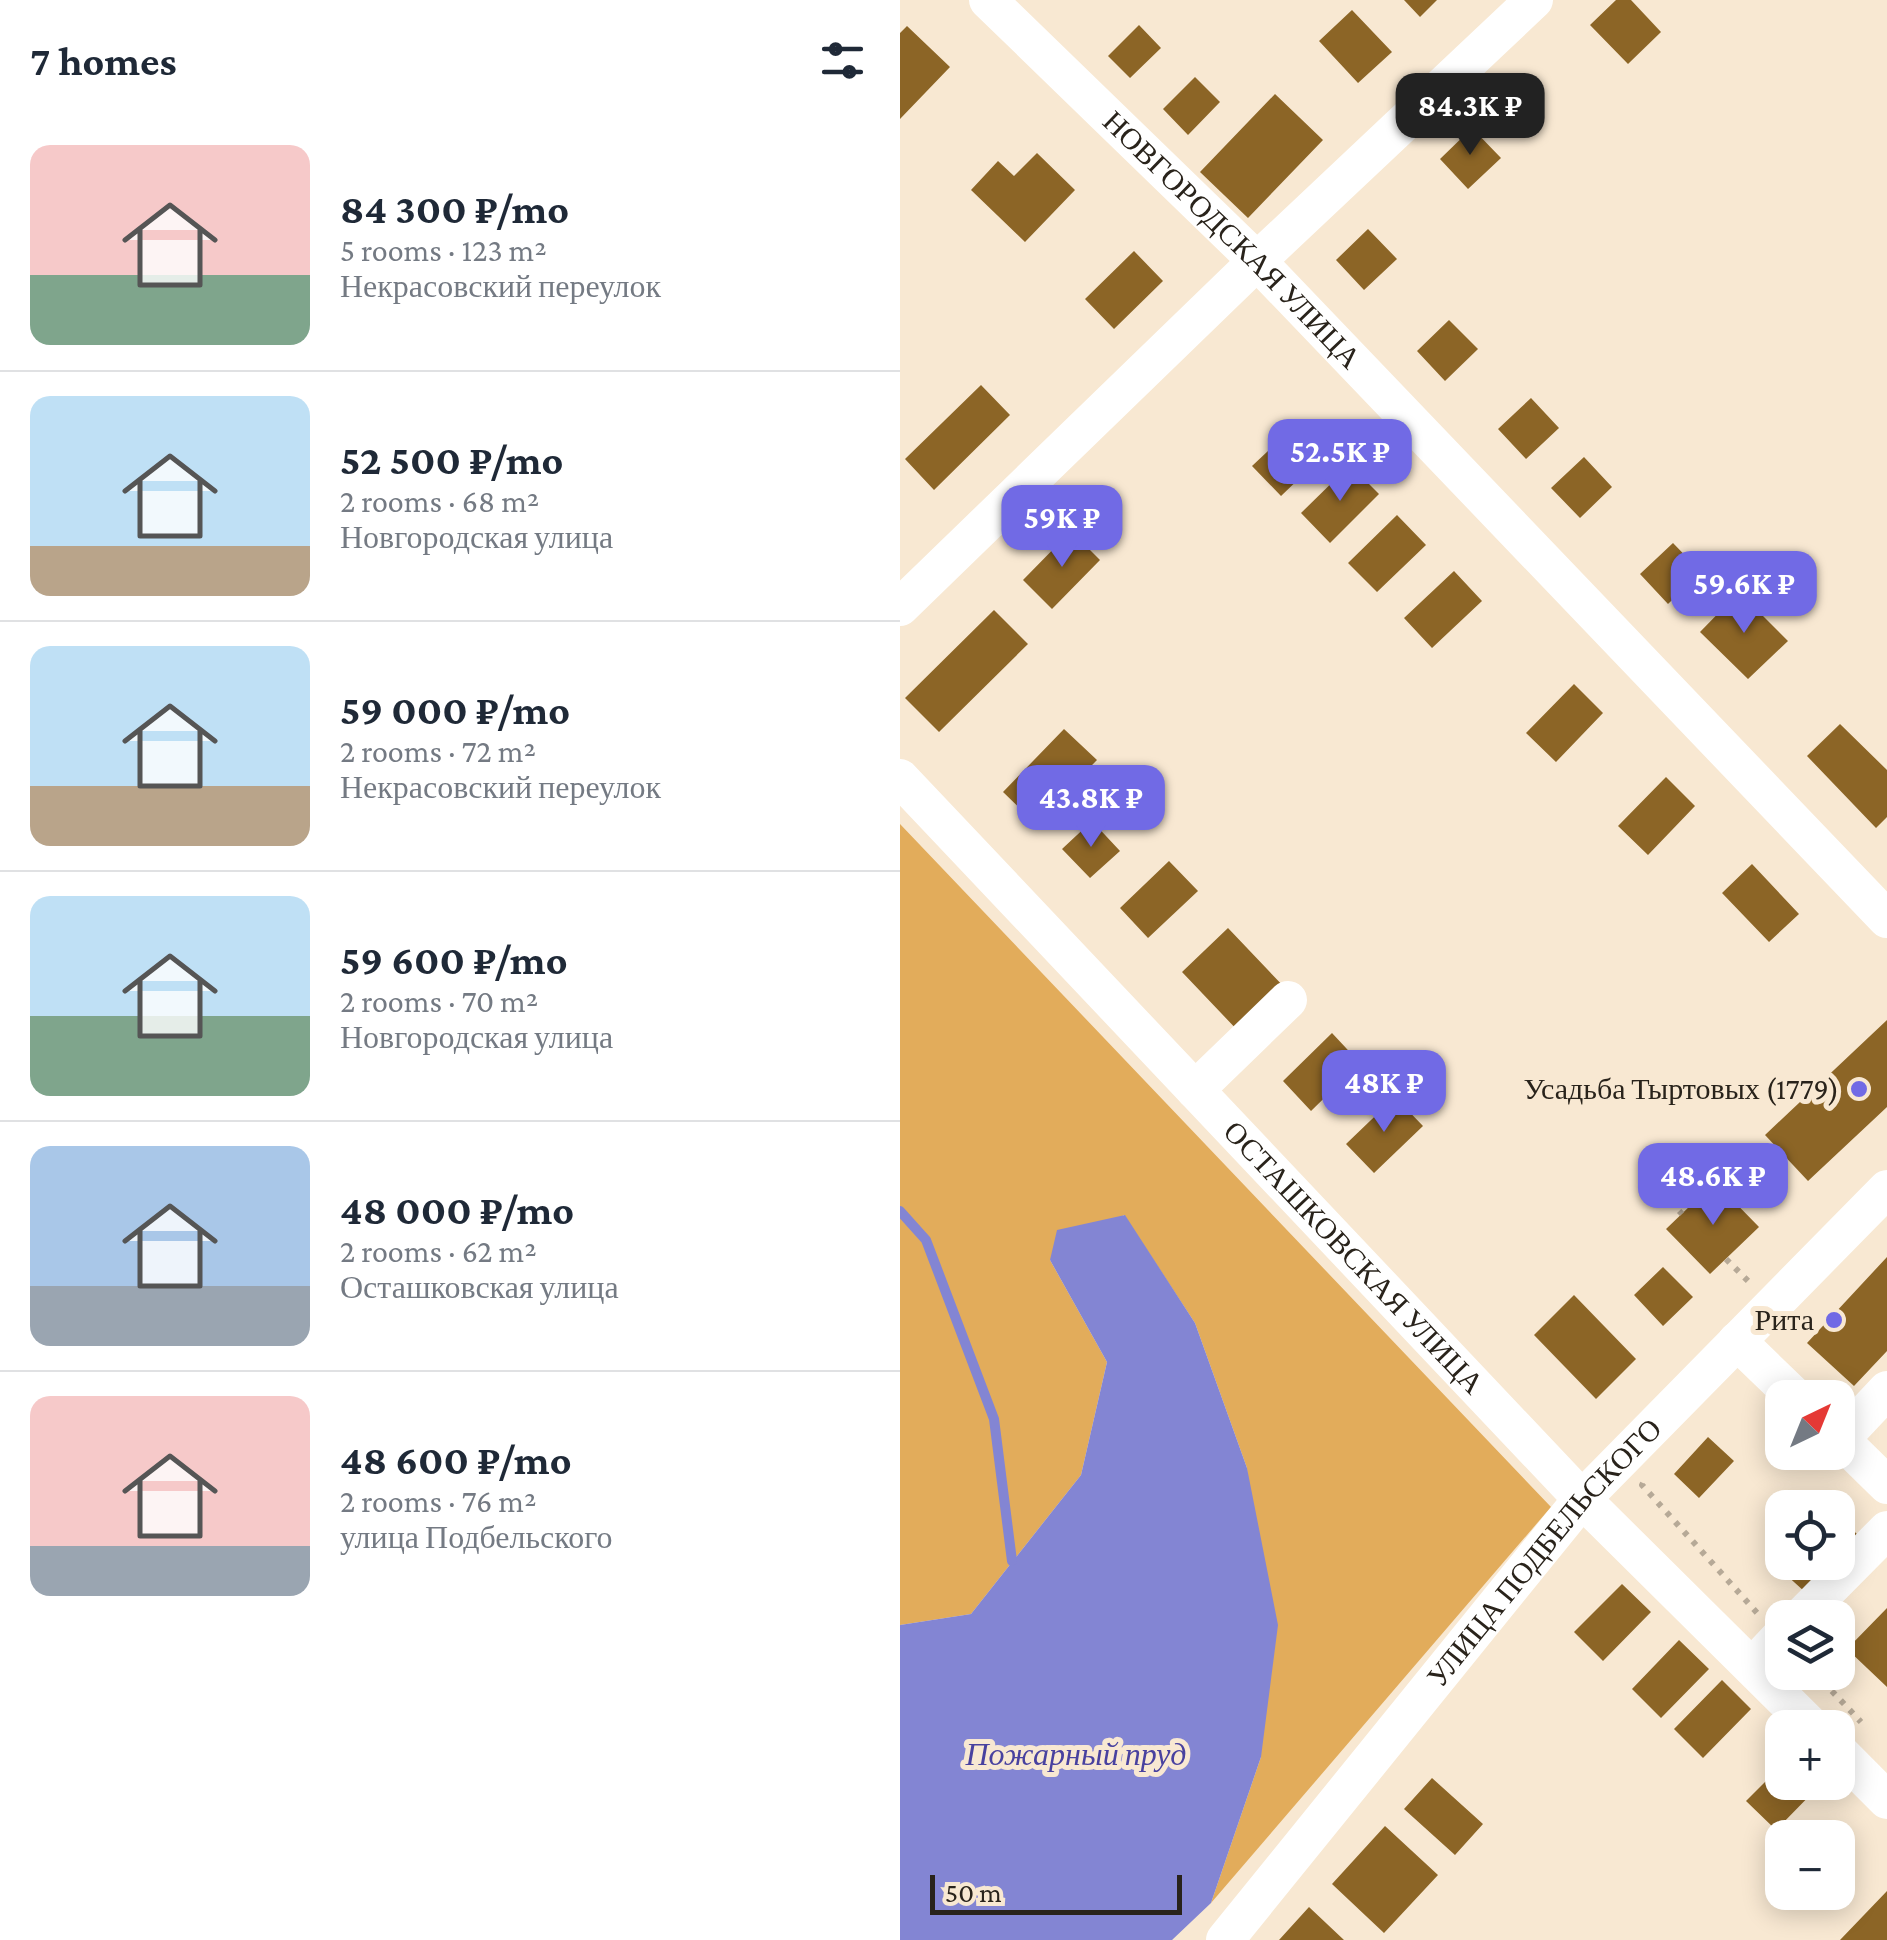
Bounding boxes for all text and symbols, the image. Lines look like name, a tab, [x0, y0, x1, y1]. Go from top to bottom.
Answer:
icon: filters	[815, 33, 870, 88]
text: 7 homes	[30, 37, 177, 84]
pin: 84.3K ₽	[1378, 73, 1562, 158]
text: 84.3K ₽	[1418, 87, 1522, 123]
street label: НОВГОРОДСКАЯ УЛИЦА	[1097, 104, 1368, 375]
icon: home	[110, 185, 230, 305]
text: 84 300 ₽/mo	[340, 185, 569, 232]
text: 5 rooms · 123 m²	[340, 232, 547, 268]
text: Некрасовский переулок	[340, 268, 661, 304]
pin: 52.5K ₽	[1248, 419, 1432, 504]
text: 52.5K ₽	[1290, 433, 1390, 469]
icon: home	[110, 436, 230, 556]
text: 52 500 ₽/mo	[340, 436, 563, 483]
text: 2 rooms · 68 m²	[340, 483, 539, 519]
pin: 59K ₽	[992, 485, 1132, 570]
text: 59K ₽	[1023, 499, 1101, 535]
text: Новгородская улица	[340, 519, 613, 555]
pin: 59.6K ₽	[1652, 551, 1836, 636]
text: 59.6K ₽	[1693, 565, 1795, 601]
icon: home	[110, 686, 230, 806]
text: 59 000 ₽/mo	[340, 686, 570, 733]
text: 2 rooms · 72 m²	[340, 733, 536, 769]
pin: 43.8K ₽	[999, 765, 1183, 850]
text: Некрасовский переулок	[340, 769, 661, 805]
text: 43.8K ₽	[1039, 779, 1143, 815]
icon: home	[110, 936, 230, 1056]
text: 59 600 ₽/mo	[340, 936, 568, 983]
text: 2 rooms · 70 m²	[340, 983, 538, 1019]
text: Новгородская улица	[340, 1019, 613, 1055]
pin: 48K ₽	[1314, 1050, 1454, 1135]
text: 48K ₽	[1344, 1064, 1424, 1100]
place label: Усадьба Тыртовых (1779)	[1523, 1072, 1839, 1106]
marker: Усадьба Тыртовых (1779)	[1848, 1078, 1870, 1100]
street label: ОСТАШКОВСКАЯ УЛИЦА	[1217, 1114, 1491, 1400]
pin: 48.6K ₽	[1621, 1143, 1805, 1228]
text: 48.6K ₽	[1660, 1157, 1766, 1193]
icon: home	[110, 1186, 230, 1306]
text: 48 000 ₽/mo	[340, 1186, 574, 1233]
text: 2 rooms · 62 m²	[340, 1233, 537, 1269]
text: Осташковская улица	[340, 1269, 619, 1305]
place label: Рита	[1754, 1303, 1814, 1336]
marker: Рита	[1823, 1309, 1845, 1331]
north arrow	[1765, 1380, 1855, 1470]
map controls	[1765, 1380, 1855, 1910]
street label: УЛИЦА ПОДБЕЛЬСКОГО	[1420, 1412, 1668, 1693]
icon: home	[110, 1436, 230, 1556]
text: 48 600 ₽/mo	[340, 1436, 572, 1483]
text: 2 rooms · 76 m²	[340, 1483, 537, 1519]
button: locate	[1765, 1490, 1855, 1580]
text: улица Подбельского	[340, 1519, 613, 1555]
button: layers	[1765, 1600, 1855, 1690]
button: +	[1765, 1710, 1855, 1800]
water label: Пожарный пруд	[964, 1736, 1187, 1772]
button: −	[1765, 1820, 1855, 1910]
scale bar	[930, 1870, 1182, 1914]
text: 50 m	[945, 1877, 1002, 1908]

